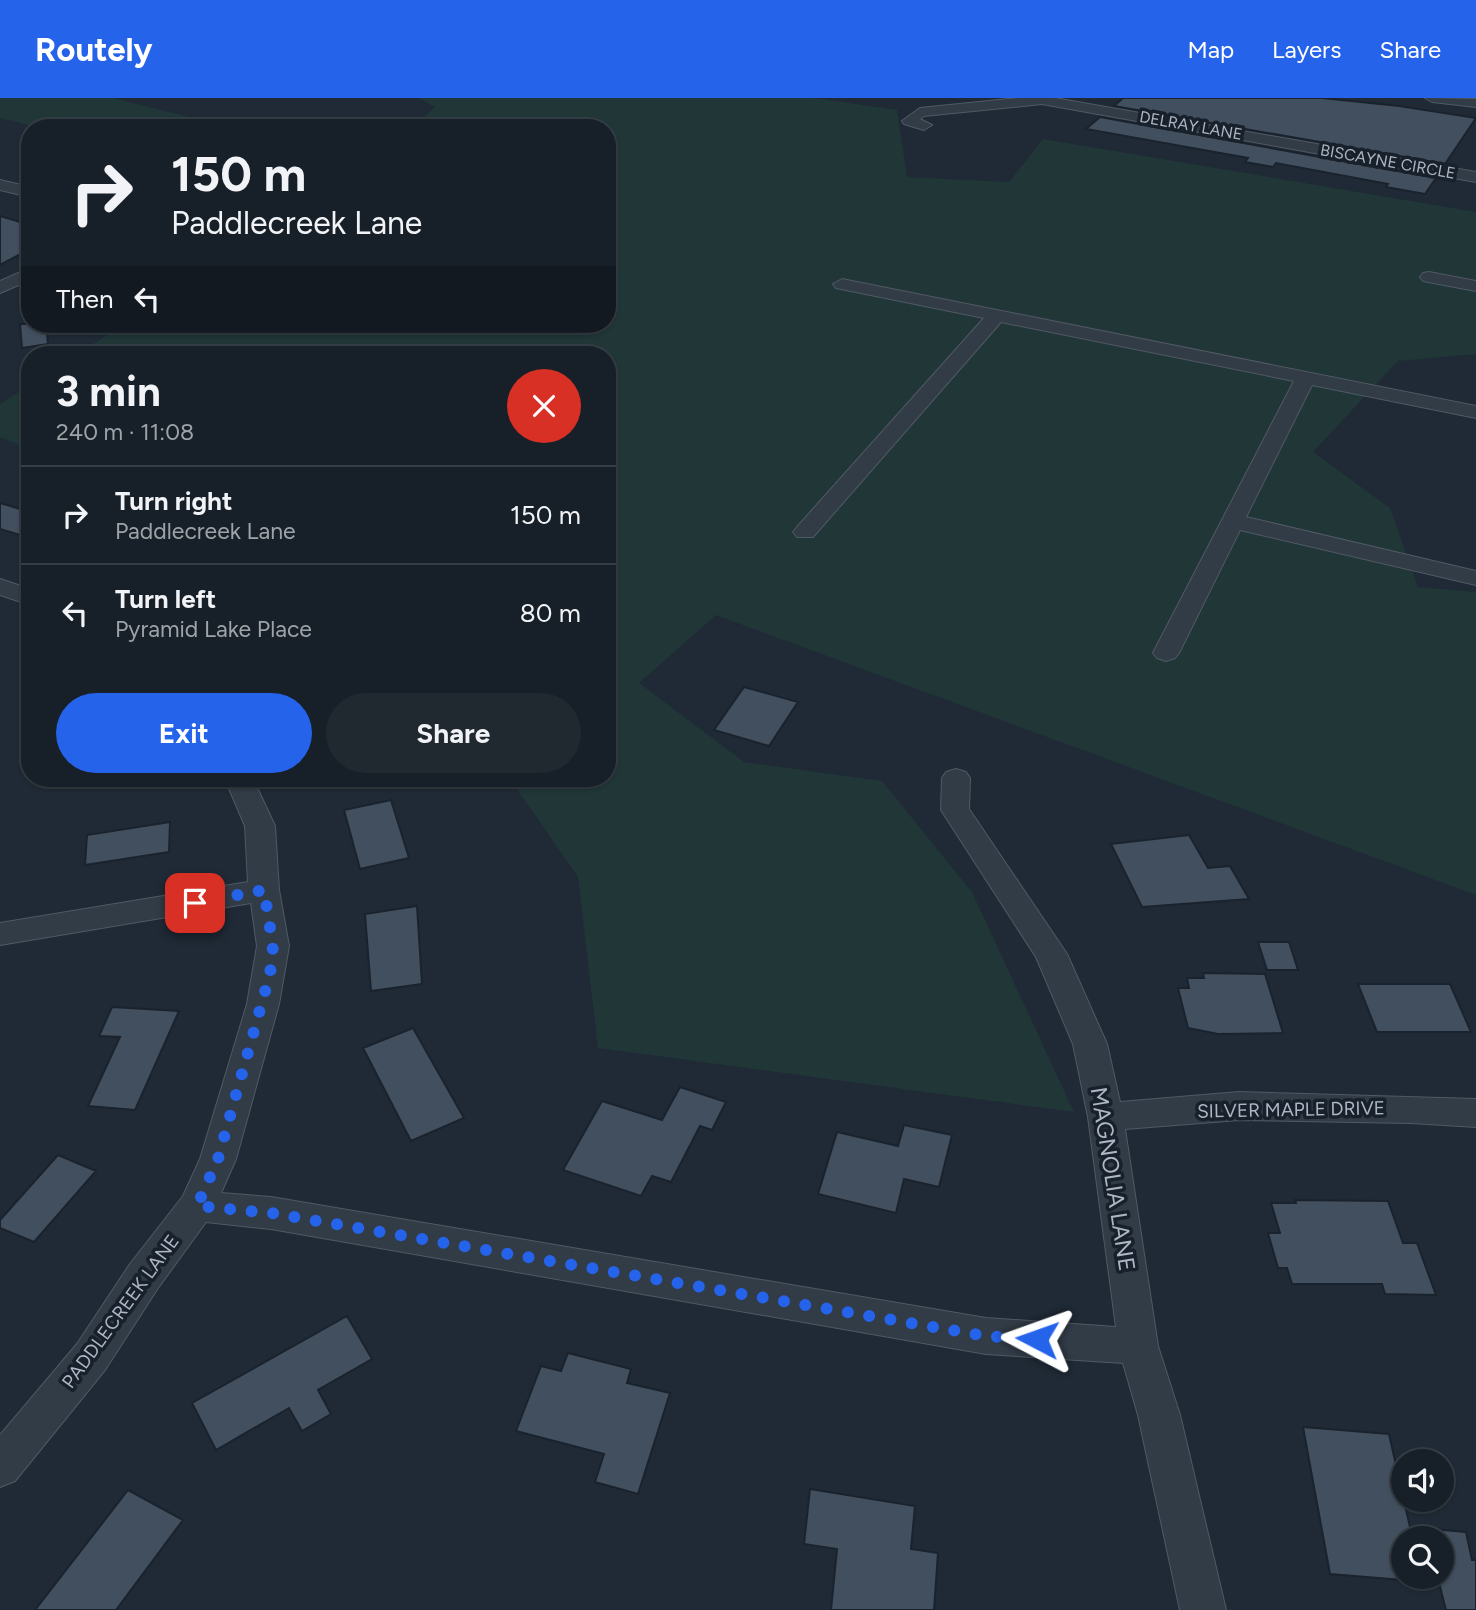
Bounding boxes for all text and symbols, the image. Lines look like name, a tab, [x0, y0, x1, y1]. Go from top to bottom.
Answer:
text: Routely	[35, 30, 153, 69]
text: Map	[1187, 35, 1234, 64]
text: Layers	[1272, 35, 1341, 64]
text: Share	[1379, 35, 1441, 64]
street label: DELRAY LANE	[1138, 107, 1244, 144]
street label: BISCAYNE CIRCLE	[1319, 140, 1457, 183]
text: 150 m	[171, 144, 306, 203]
icon: right	[56, 147, 147, 238]
text: Paddlecreek Lane	[171, 204, 422, 242]
icon: left	[128, 280, 166, 318]
text: Then	[56, 283, 114, 315]
text: 3 min	[56, 366, 161, 417]
button: close	[507, 369, 581, 443]
text: 240 m · 11:08	[56, 418, 194, 446]
text: Turn right	[115, 485, 232, 517]
icon: right	[56, 496, 94, 534]
text: 150 m	[510, 499, 581, 531]
text: Paddlecreek Lane	[115, 517, 296, 545]
text: Turn left	[115, 583, 216, 615]
icon: left	[56, 594, 94, 632]
text: 80 m	[520, 597, 581, 629]
text: Pyramid Lake Place	[115, 615, 312, 643]
button: Exit	[56, 693, 312, 773]
button: Share	[326, 693, 581, 773]
pin	[165, 873, 225, 933]
icon: arrive	[176, 884, 214, 922]
street label: MAGNOLIA LANE	[1085, 1085, 1141, 1273]
street label: SILVER MAPLE DRIVE	[1197, 1096, 1385, 1123]
street label: PADDLECREEK LANE	[57, 1230, 184, 1393]
position arrow	[1000, 1302, 1074, 1376]
map controls	[1391, 1449, 1454, 1589]
button: sound	[1391, 1449, 1454, 1512]
button: search	[1391, 1526, 1454, 1589]

